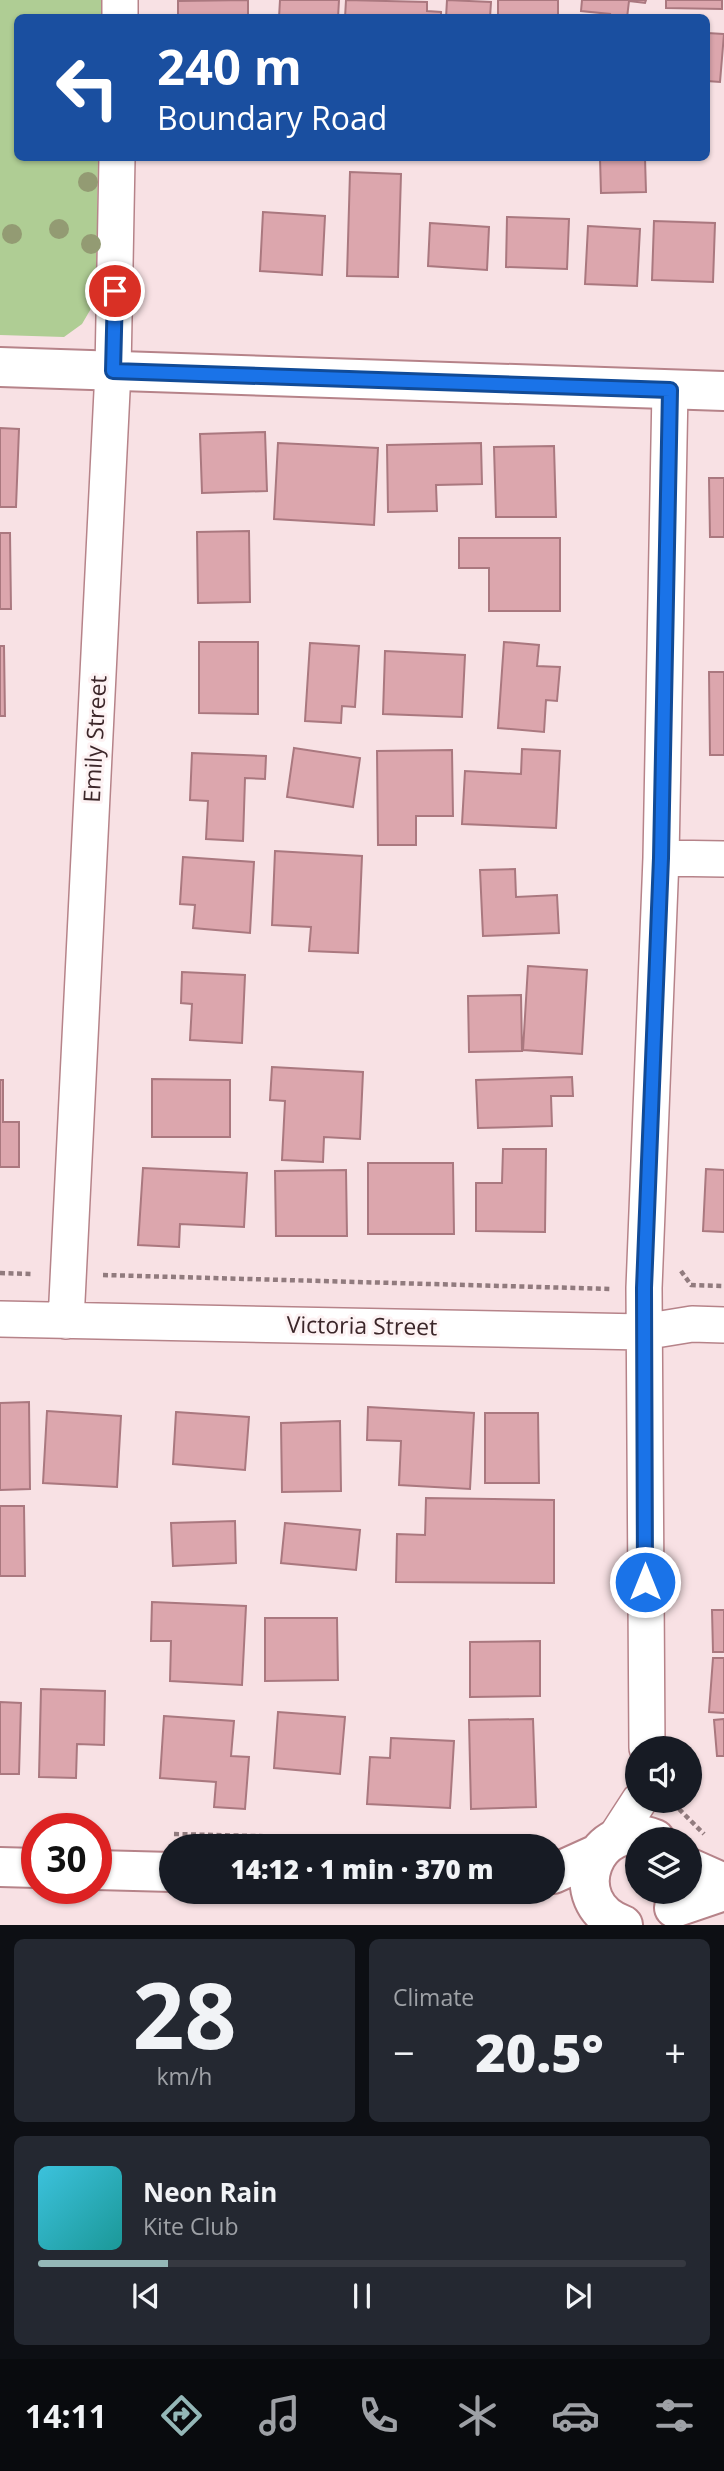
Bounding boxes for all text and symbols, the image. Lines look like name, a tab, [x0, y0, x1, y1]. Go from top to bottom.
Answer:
text: 240 m	[157, 33, 302, 99]
icon: left	[42, 42, 133, 133]
text: Boundary Road	[157, 96, 387, 139]
pin	[85, 261, 145, 321]
icon: arrive	[96, 272, 134, 310]
street label: Emily Street	[75, 674, 113, 803]
street label: Victoria Street	[286, 1308, 438, 1342]
position arrow	[608, 1545, 682, 1619]
map controls	[625, 1736, 702, 1904]
button: sound	[625, 1736, 702, 1813]
speed limit sign: 30	[21, 1813, 112, 1904]
button: layers	[625, 1827, 702, 1904]
text: 14:12 · 1 min · 370 m	[231, 1851, 493, 1887]
text: 28	[132, 1952, 237, 2076]
text: Climate	[393, 1981, 474, 2013]
text: 20.5°	[475, 2016, 604, 2087]
text: −	[393, 2026, 415, 2078]
text: +	[664, 2026, 686, 2078]
text: km/h	[157, 2060, 212, 2092]
text: Neon Rain	[143, 2174, 277, 2210]
text: Kite Club	[143, 2210, 238, 2242]
icon: previous	[127, 2277, 165, 2315]
icon: pause	[343, 2277, 381, 2315]
icon: next	[559, 2277, 597, 2315]
icon: directions	[157, 2391, 206, 2440]
icon: music	[255, 2391, 304, 2440]
icon: phone	[354, 2391, 403, 2440]
icon: climate	[453, 2391, 502, 2440]
icon: car	[551, 2391, 600, 2440]
icon: filters	[650, 2391, 699, 2440]
text: 14:11	[25, 2394, 107, 2437]

